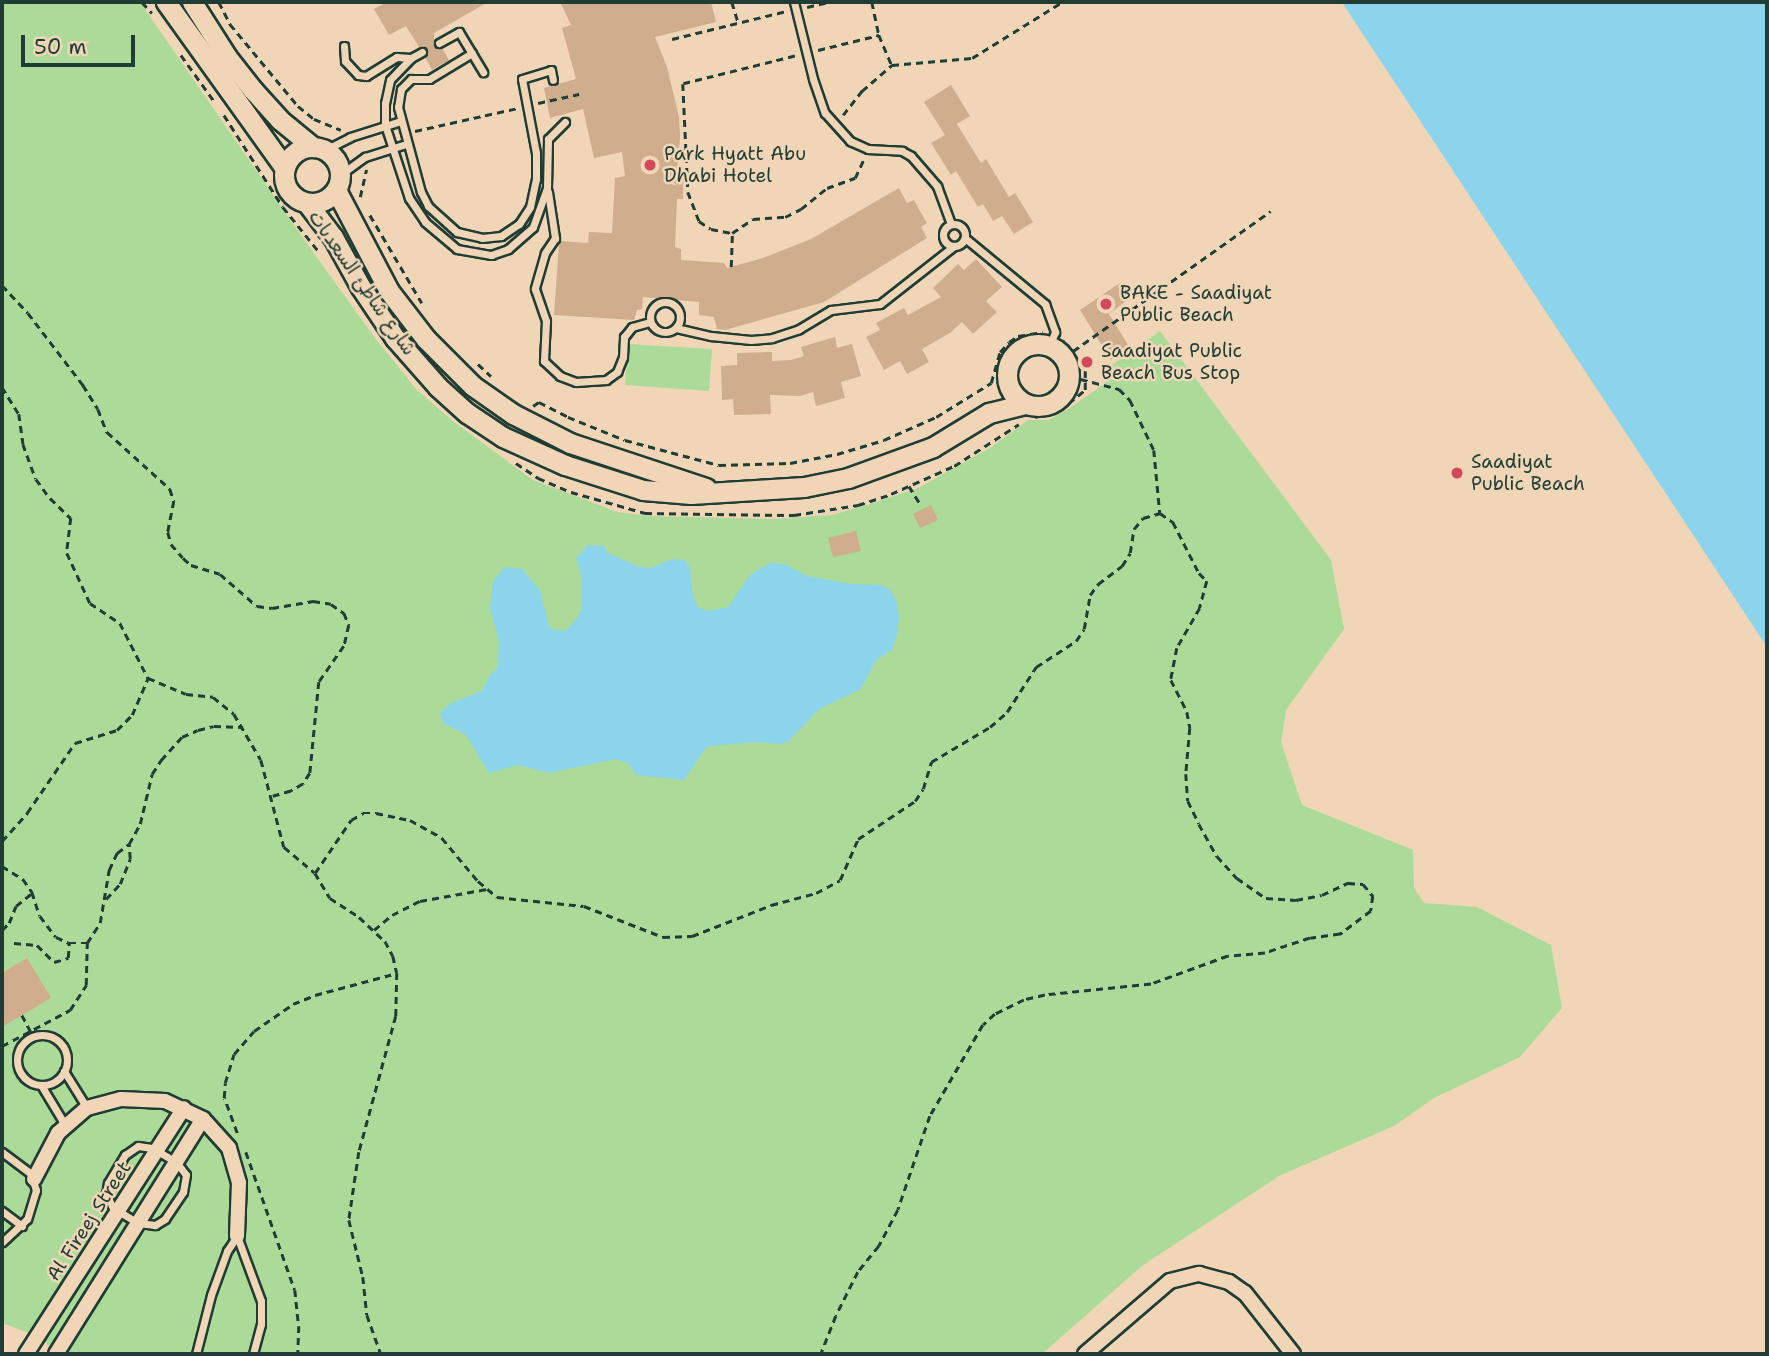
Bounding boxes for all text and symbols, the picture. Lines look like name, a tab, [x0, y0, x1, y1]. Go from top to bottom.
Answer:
scale bar	[24, 21, 138, 65]
text: 50 m	[34, 33, 87, 61]
place label: Park Hyatt Abu Dhabi Hotel	[664, 143, 806, 187]
marker: Park Hyatt Abu Dhabi Hotel	[642, 157, 658, 173]
street label: شارع شاطئ السعديات	[303, 206, 421, 360]
place label: BAKE - Saadiyat Public Beach	[1120, 282, 1272, 326]
marker: BAKE - Saadiyat Public Beach	[1098, 296, 1114, 312]
place label: Saadiyat Public Beach Bus Stop	[1101, 340, 1242, 384]
marker: Saadiyat Public Beach Bus Stop	[1079, 354, 1095, 370]
place label: Saadiyat Public Beach	[1471, 451, 1585, 495]
marker: Saadiyat Public Beach	[1449, 465, 1465, 481]
street label: Al Fireej Street	[42, 1157, 136, 1285]

